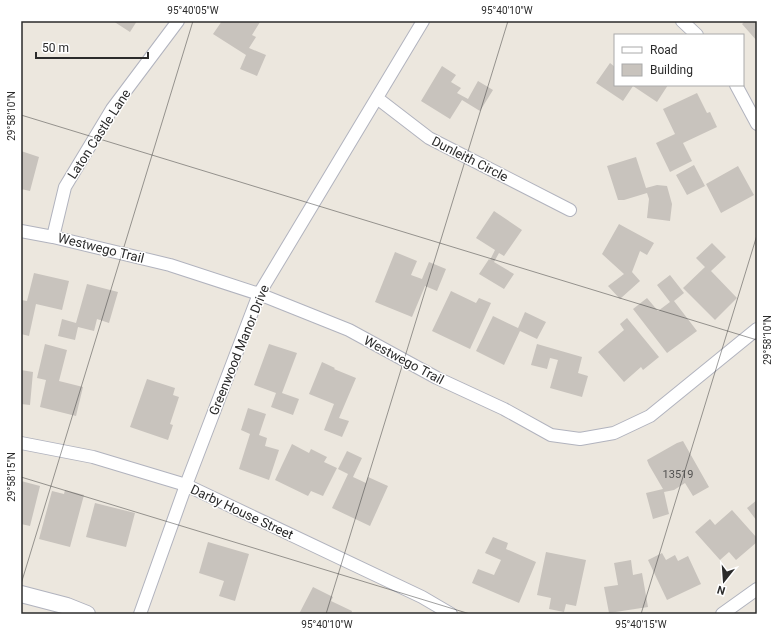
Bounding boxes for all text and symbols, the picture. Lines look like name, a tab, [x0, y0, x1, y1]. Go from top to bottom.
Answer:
text: 95°40'05"W	[167, 5, 219, 16]
text: 95°40'10"W	[481, 5, 533, 16]
scale bar	[36, 34, 148, 60]
legend	[614, 34, 744, 86]
text: 50 m	[42, 41, 69, 55]
text: Road	[650, 43, 678, 57]
text: Building	[650, 63, 693, 77]
street label: Laton Castle Lane	[64, 86, 134, 182]
text: 29°58'10"N	[6, 91, 17, 141]
street label: Dunleith Circle	[429, 133, 511, 185]
street label: Westwego Trail	[56, 230, 146, 266]
street label: Greenwood Manor Drive	[206, 283, 272, 417]
text: 29°58'10"N	[762, 315, 773, 365]
street label: Westwego Trail	[361, 333, 447, 387]
text: 29°58'15"N	[6, 452, 17, 502]
house number: 13519	[663, 468, 693, 481]
street label: Darby House Street	[188, 482, 296, 542]
north arrow	[704, 561, 744, 601]
text: N	[715, 583, 727, 597]
text: 95°40'10"W	[301, 619, 353, 630]
text: 95°40'15"W	[615, 619, 667, 630]

